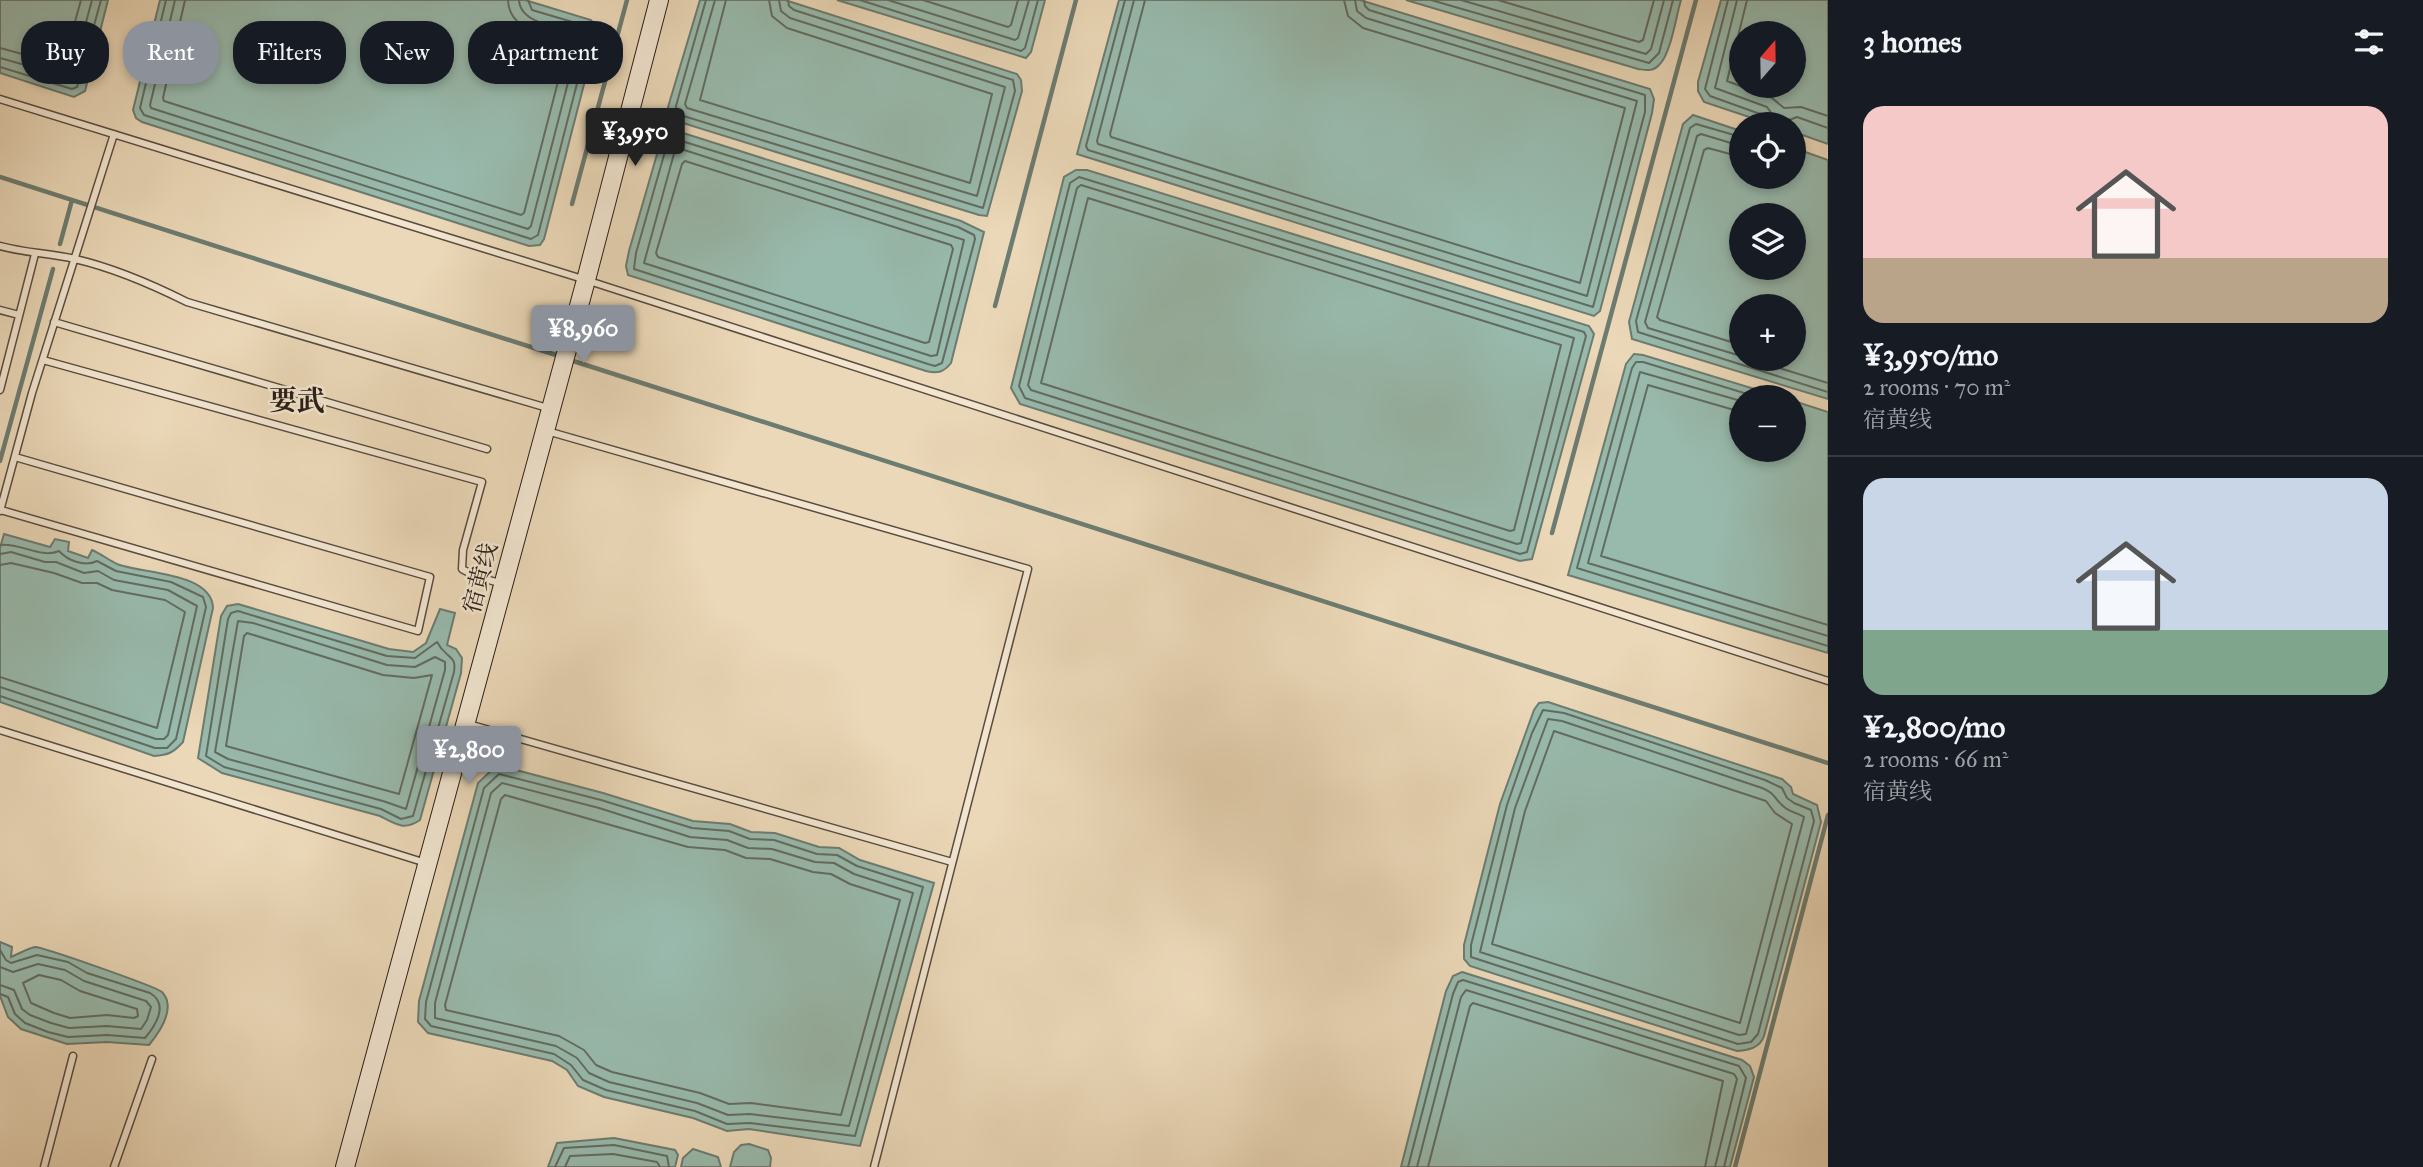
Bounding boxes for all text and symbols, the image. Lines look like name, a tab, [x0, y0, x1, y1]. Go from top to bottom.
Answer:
chip: Buy	[21, 21, 109, 84]
chip: Rent	[123, 21, 219, 84]
chip: Filters	[233, 21, 346, 84]
chip: New	[360, 21, 454, 84]
chip: Apartment	[468, 21, 623, 84]
north arrow	[1729, 21, 1806, 98]
map controls	[1729, 21, 1806, 462]
icon: filters	[2350, 23, 2388, 61]
text: 3 homes	[1863, 24, 1962, 60]
pin: ¥3,950	[578, 108, 692, 168]
button: locate	[1729, 112, 1806, 189]
text: ¥3,950	[602, 117, 668, 145]
icon: home	[2063, 151, 2189, 277]
button: layers	[1729, 203, 1806, 280]
button: +	[1729, 294, 1806, 371]
pin: ¥8,960	[526, 306, 640, 365]
text: ¥8,960	[548, 314, 618, 342]
text: ¥3,950/mo	[1863, 337, 1998, 373]
text: 2 rooms · 70 m²	[1863, 373, 2011, 401]
district label: 要武	[269, 383, 325, 418]
button: −	[1729, 385, 1806, 462]
text: 宿黄线	[1863, 405, 1932, 433]
icon: home	[2063, 523, 2189, 649]
street label: 宿黄线	[456, 539, 504, 617]
text: ¥2,800/mo	[1863, 709, 2005, 745]
pin: ¥2,800	[412, 726, 526, 786]
text: ¥2,800	[433, 735, 505, 763]
text: 2 rooms · 66 m²	[1863, 745, 2008, 773]
text: 宿黄线	[1863, 777, 1932, 805]

